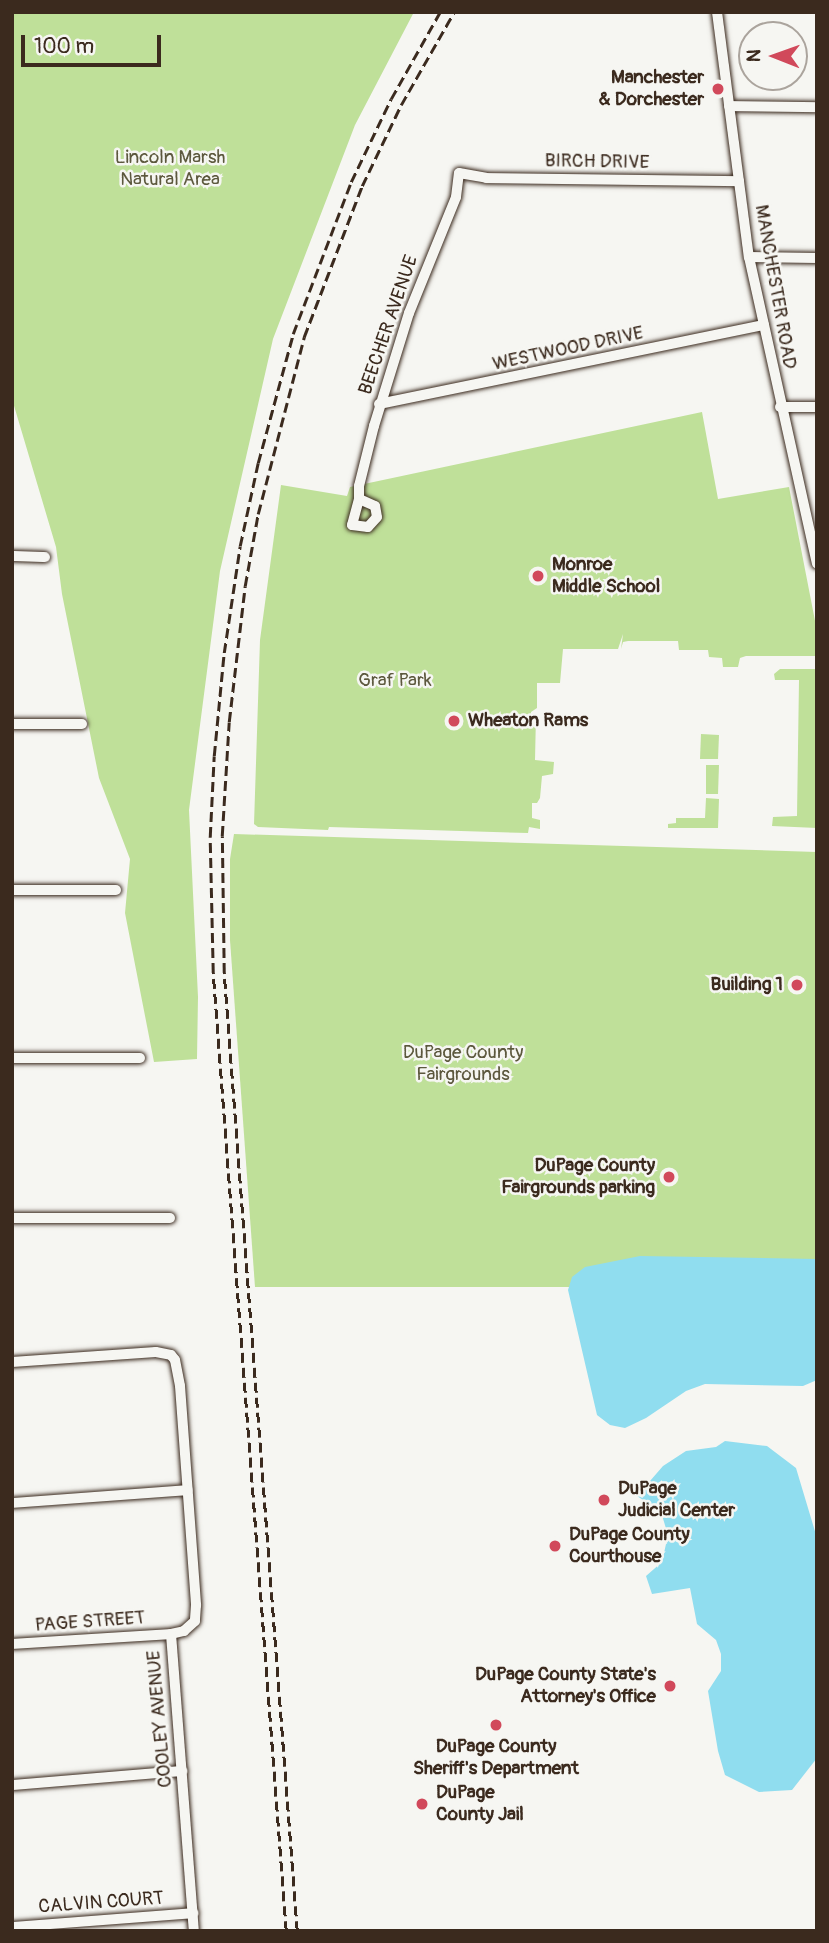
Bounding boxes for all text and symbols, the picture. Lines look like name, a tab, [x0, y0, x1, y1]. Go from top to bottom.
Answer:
scale bar	[24, 21, 164, 65]
north arrow	[738, 21, 808, 91]
text: 100 m	[34, 33, 94, 60]
text: N	[742, 49, 766, 62]
place label: Manchester & Dorchester	[599, 67, 704, 111]
marker: Manchester & Dorchester	[710, 81, 726, 97]
park label: Lincoln Marsh Natural Area	[115, 147, 225, 191]
street label: BIRCH DRIVE	[545, 150, 649, 174]
street label: MANCHESTER ROAD	[749, 203, 801, 371]
street label: BEECHER AVENUE	[354, 252, 424, 398]
street label: WESTWOOD DRIVE	[490, 322, 646, 376]
place label: Monroe Middle School	[552, 554, 660, 598]
marker: Monroe Middle School	[530, 568, 546, 584]
park label: Graf Park	[358, 670, 432, 692]
place label: Wheaton Rams	[468, 710, 588, 732]
marker: Wheaton Rams	[446, 713, 462, 729]
place label: Building 1	[710, 974, 783, 996]
marker: Building 1	[789, 977, 805, 993]
park label: DuPage County Fairgrounds	[403, 1042, 523, 1086]
place label: DuPage County Fairgrounds parking	[501, 1155, 655, 1199]
marker: DuPage County Fairgrounds parking	[661, 1169, 677, 1185]
place label: DuPage Judicial Center	[618, 1478, 735, 1522]
marker: DuPage Judicial Center	[596, 1492, 612, 1508]
place label: DuPage County Courthouse	[569, 1524, 690, 1568]
marker: DuPage County Courthouse	[547, 1538, 563, 1554]
street label: PAGE STREET	[34, 1607, 146, 1637]
street label: COOLEY AVENUE	[143, 1649, 177, 1789]
place label: DuPage County State's Attorney's Office	[475, 1664, 656, 1708]
marker: DuPage County State's Attorney's Office	[662, 1678, 678, 1694]
marker: DuPage County Sheriff's Department	[488, 1717, 504, 1733]
place label: DuPage County Sheriff's Department	[413, 1736, 579, 1780]
place label: DuPage County Jail	[436, 1782, 524, 1826]
marker: DuPage County Jail	[414, 1796, 430, 1812]
street label: CALVIN COURT	[38, 1887, 164, 1919]

